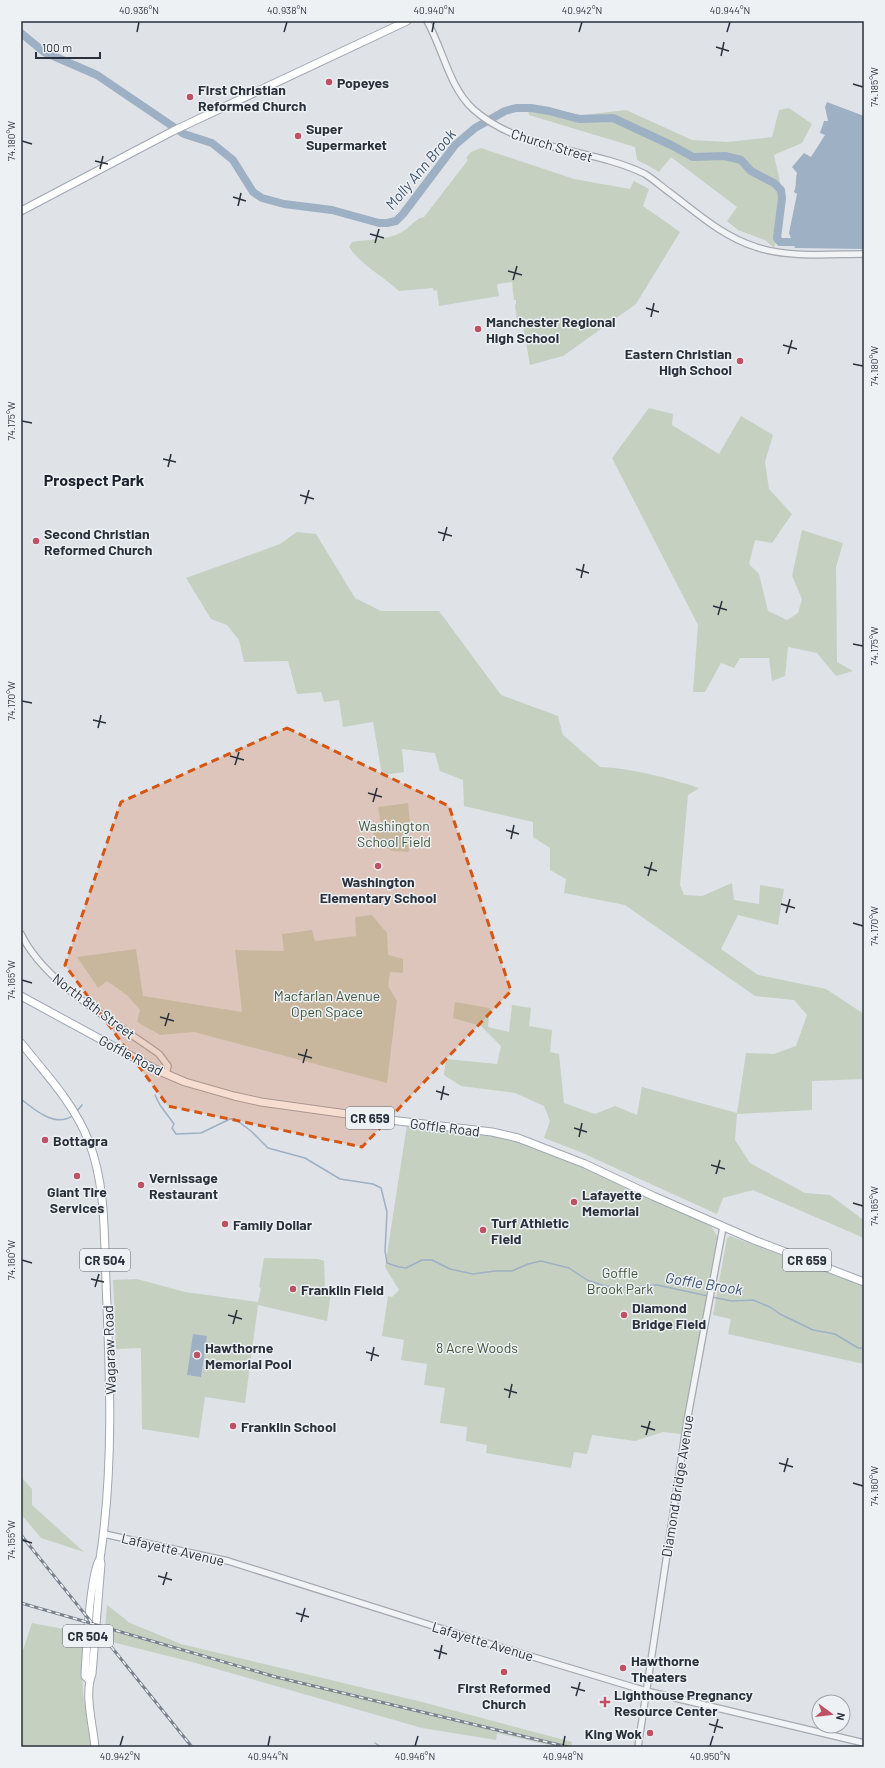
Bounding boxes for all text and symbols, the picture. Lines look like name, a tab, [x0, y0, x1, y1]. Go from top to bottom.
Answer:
text: 40.936°N	[119, 4, 159, 16]
text: 40.938°N	[267, 4, 307, 16]
text: 40.940°N	[414, 4, 454, 16]
text: 40.942°N	[562, 4, 602, 16]
text: 40.944°N	[710, 4, 750, 16]
scale bar	[36, 34, 100, 60]
text: 100 m	[42, 40, 72, 54]
text: 74.185°W	[868, 67, 880, 107]
place label: Popeyes	[337, 74, 389, 91]
marker: Popeyes	[324, 77, 334, 87]
place label: First Christian Reformed Church	[198, 81, 306, 114]
marker: First Christian Reformed Church	[185, 92, 195, 102]
place label: Super Supermarket	[306, 120, 387, 153]
text: 74.180°W	[5, 121, 17, 161]
water label: Molly Ann Brook	[381, 125, 459, 213]
street label: Church Street	[509, 125, 595, 165]
marker: Super Supermarket	[293, 131, 303, 141]
place label: Manchester Regional High School	[486, 313, 616, 346]
marker: Manchester Regional High School	[473, 324, 483, 334]
place label: Eastern Christian High School	[625, 345, 732, 378]
text: 74.180°W	[868, 346, 880, 386]
marker: Eastern Christian High School	[735, 356, 745, 366]
text: 74.175°W	[5, 401, 17, 440]
district label: Prospect Park	[44, 470, 145, 489]
place label: Second Christian Reformed Church	[44, 525, 152, 558]
marker: Second Christian Reformed Church	[31, 536, 41, 546]
text: 74.175°W	[868, 626, 880, 665]
text: 74.170°W	[5, 681, 17, 721]
park label: Washington School Field	[357, 817, 431, 850]
marker: Washington Elementary School	[373, 861, 383, 871]
place label: Washington Elementary School	[320, 873, 436, 906]
text: 74.170°W	[868, 906, 880, 946]
text: 74.165°W	[5, 960, 17, 1000]
street label: North 8th Street	[49, 969, 139, 1043]
park label: Macfarlan Avenue Open Space	[274, 987, 380, 1020]
street label: Goffle Road	[96, 1031, 166, 1079]
road number: CR 659	[346, 1107, 394, 1129]
street label: Goffle Road	[409, 1114, 481, 1140]
place label: Bottagra	[53, 1132, 108, 1149]
marker: Bottagra	[40, 1135, 50, 1145]
place label: Vernissage Restaurant	[149, 1169, 218, 1202]
marker: Giant Tire Services	[72, 1171, 82, 1181]
marker: Vernissage Restaurant	[136, 1180, 146, 1190]
place label: Giant Tire Services	[47, 1183, 107, 1216]
place label: Lafayette Memorial	[582, 1186, 642, 1219]
text: 74.165°W	[868, 1186, 880, 1226]
marker: Lafayette Memorial	[569, 1197, 579, 1207]
place label: Turf Athletic Field	[491, 1214, 570, 1247]
place label: Family Dollar	[233, 1216, 313, 1233]
marker: Family Dollar	[220, 1219, 230, 1229]
marker: Turf Athletic Field	[478, 1225, 488, 1235]
text: 74.160°W	[5, 1240, 17, 1280]
road number: CR 504	[80, 1249, 130, 1271]
road number: CR 659	[783, 1249, 831, 1271]
park label: Goffle Brook Park	[587, 1264, 653, 1297]
water label: Goffle Brook	[664, 1268, 745, 1298]
place label: Franklin Field	[301, 1281, 384, 1298]
marker: Franklin Field	[288, 1284, 298, 1294]
place label: Diamond Bridge Field	[632, 1299, 706, 1332]
street label: Wagaraw Road	[99, 1305, 119, 1395]
marker: Diamond Bridge Field	[619, 1310, 629, 1320]
place label: Hawthorne Memorial Pool	[205, 1339, 292, 1372]
park label: 8 Acre Woods	[436, 1339, 518, 1356]
marker: Hawthorne Memorial Pool	[192, 1350, 202, 1360]
street label: Diamond Bridge Avenue	[657, 1414, 697, 1558]
place label: Franklin School	[241, 1418, 336, 1435]
marker: Franklin School	[228, 1421, 238, 1431]
text: 74.160°W	[868, 1466, 880, 1506]
text: 74.155°W	[5, 1520, 17, 1560]
street label: Lafayette Avenue	[120, 1529, 226, 1569]
street label: Lafayette Avenue	[430, 1617, 536, 1665]
road number: CR 504	[63, 1625, 113, 1647]
place label: Hawthorne Theaters	[631, 1652, 700, 1685]
marker: Hawthorne Theaters	[618, 1663, 628, 1673]
marker: First Reformed Church	[499, 1667, 509, 1677]
place label: First Reformed Church	[457, 1679, 551, 1712]
place label: Lighthouse Pregnancy Resource Center	[614, 1686, 753, 1719]
north arrow	[811, 1694, 851, 1734]
marker: Lighthouse Pregnancy Resource Center	[599, 1696, 611, 1708]
text: N	[834, 1711, 848, 1722]
place label: King Wok	[585, 1725, 643, 1742]
marker: King Wok	[645, 1728, 655, 1738]
text: 40.942°N	[100, 1750, 140, 1762]
text: 40.944°N	[248, 1750, 288, 1762]
text: 40.946°N	[395, 1750, 435, 1762]
text: 40.948°N	[543, 1750, 583, 1762]
text: 40.950°N	[690, 1750, 730, 1762]

